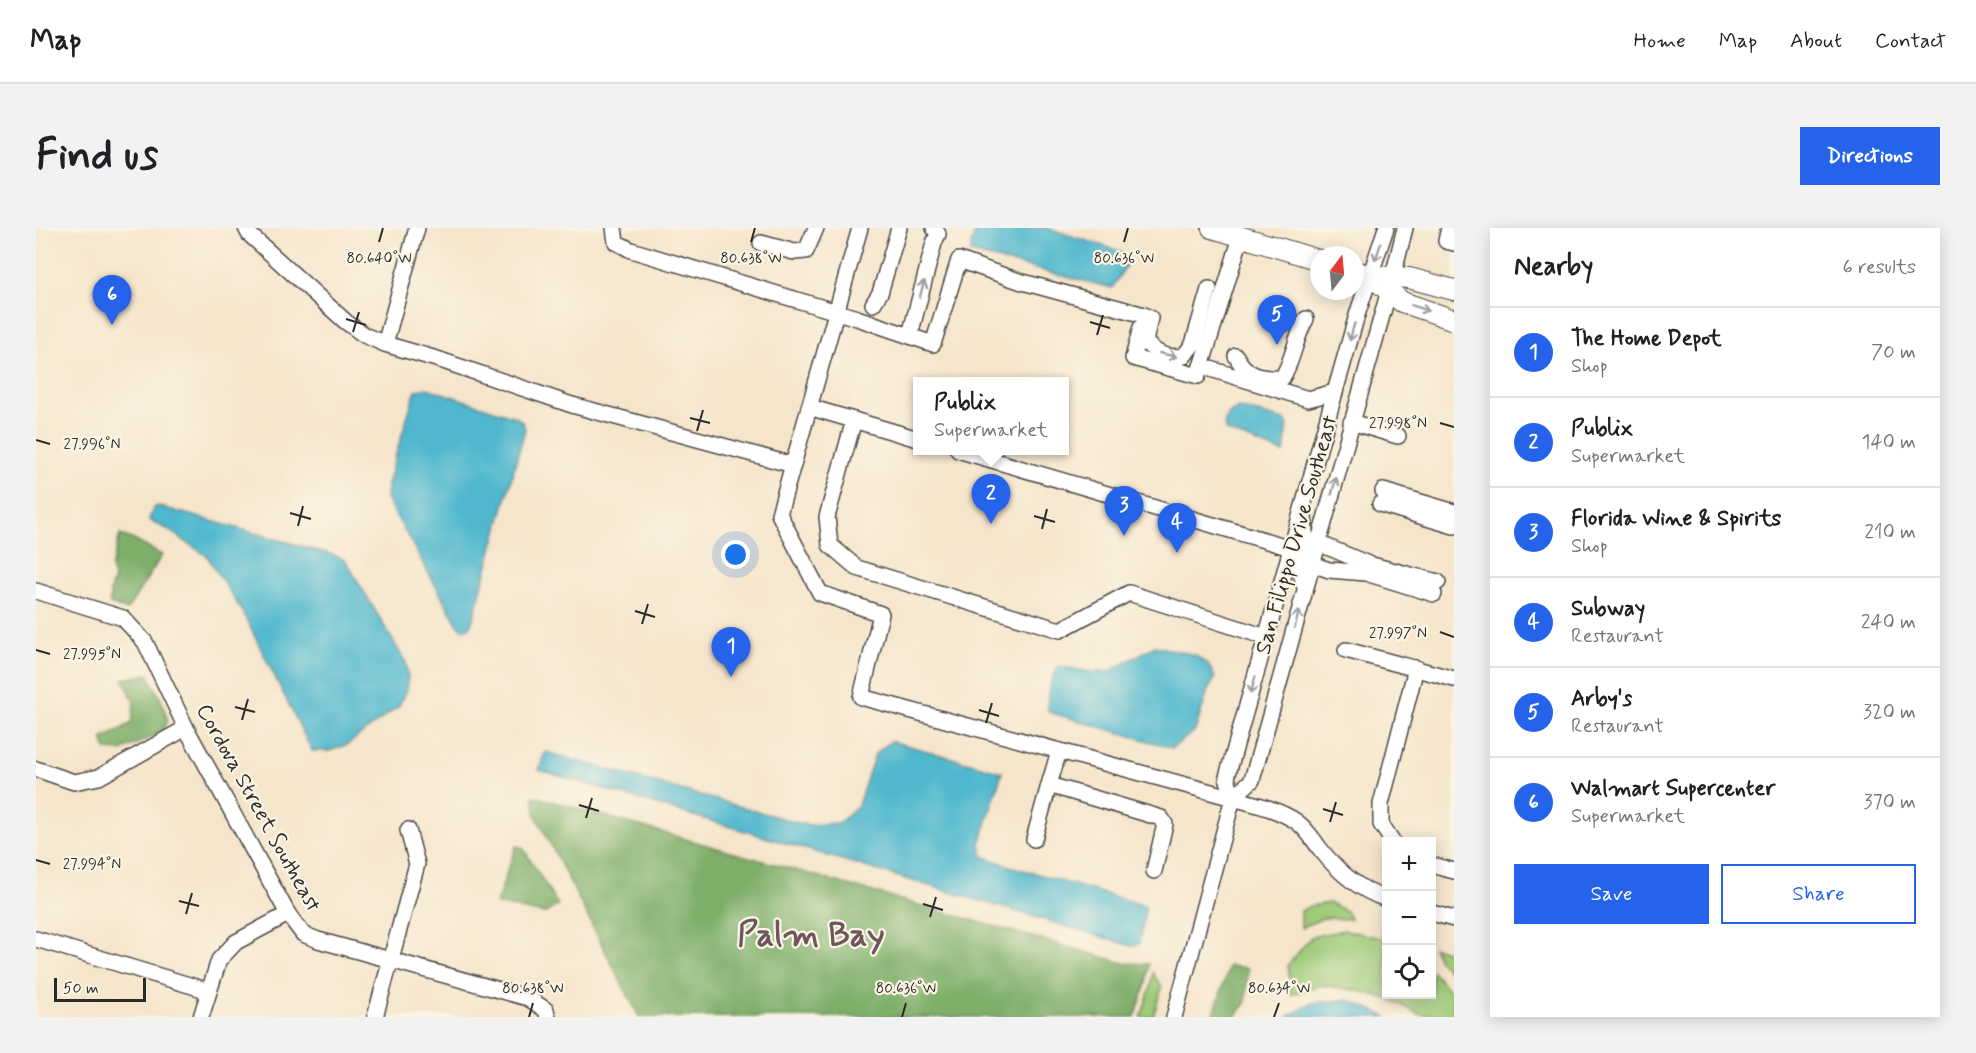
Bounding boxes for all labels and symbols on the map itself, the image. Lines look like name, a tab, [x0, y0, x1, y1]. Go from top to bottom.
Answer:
one-way arrow	[1372, 242, 1383, 261]
north arrow	[1310, 246, 1364, 300]
text: 80.640°W	[346, 249, 412, 269]
text: 80.638°W	[720, 249, 782, 269]
text: 80.636°W	[1094, 249, 1154, 269]
pin: 6	[92, 276, 132, 325]
one-way arrow	[916, 280, 928, 299]
pin: 5	[1258, 296, 1296, 345]
one-way arrow	[1410, 304, 1429, 315]
one-way arrow	[1346, 322, 1357, 341]
one-way arrow	[1158, 350, 1177, 361]
street label: San Filippo Drive Southeast	[1249, 412, 1345, 658]
text: 27.998°N	[1369, 414, 1427, 434]
text: 27.996°N	[64, 435, 120, 455]
pin: 2	[972, 474, 1010, 524]
one-way arrow	[1328, 477, 1340, 496]
pin: 3	[1104, 486, 1144, 536]
pin: 4	[1158, 504, 1196, 553]
your location	[721, 540, 750, 569]
one-way arrow	[1292, 610, 1303, 629]
text: 27.997°N	[1369, 624, 1427, 644]
pin: 1	[712, 628, 750, 677]
text: 27.995°N	[63, 645, 121, 665]
one-way arrow	[1247, 675, 1258, 694]
street label: Cordova Street Southeast	[189, 699, 327, 917]
text: 27.994°N	[63, 855, 121, 875]
district label: Palm Bay	[737, 913, 885, 958]
scale bar	[54, 975, 146, 1002]
text: 80.638°W	[502, 979, 564, 999]
text: 80.636°W	[876, 979, 936, 999]
text: 80.634°W	[1248, 979, 1310, 999]

